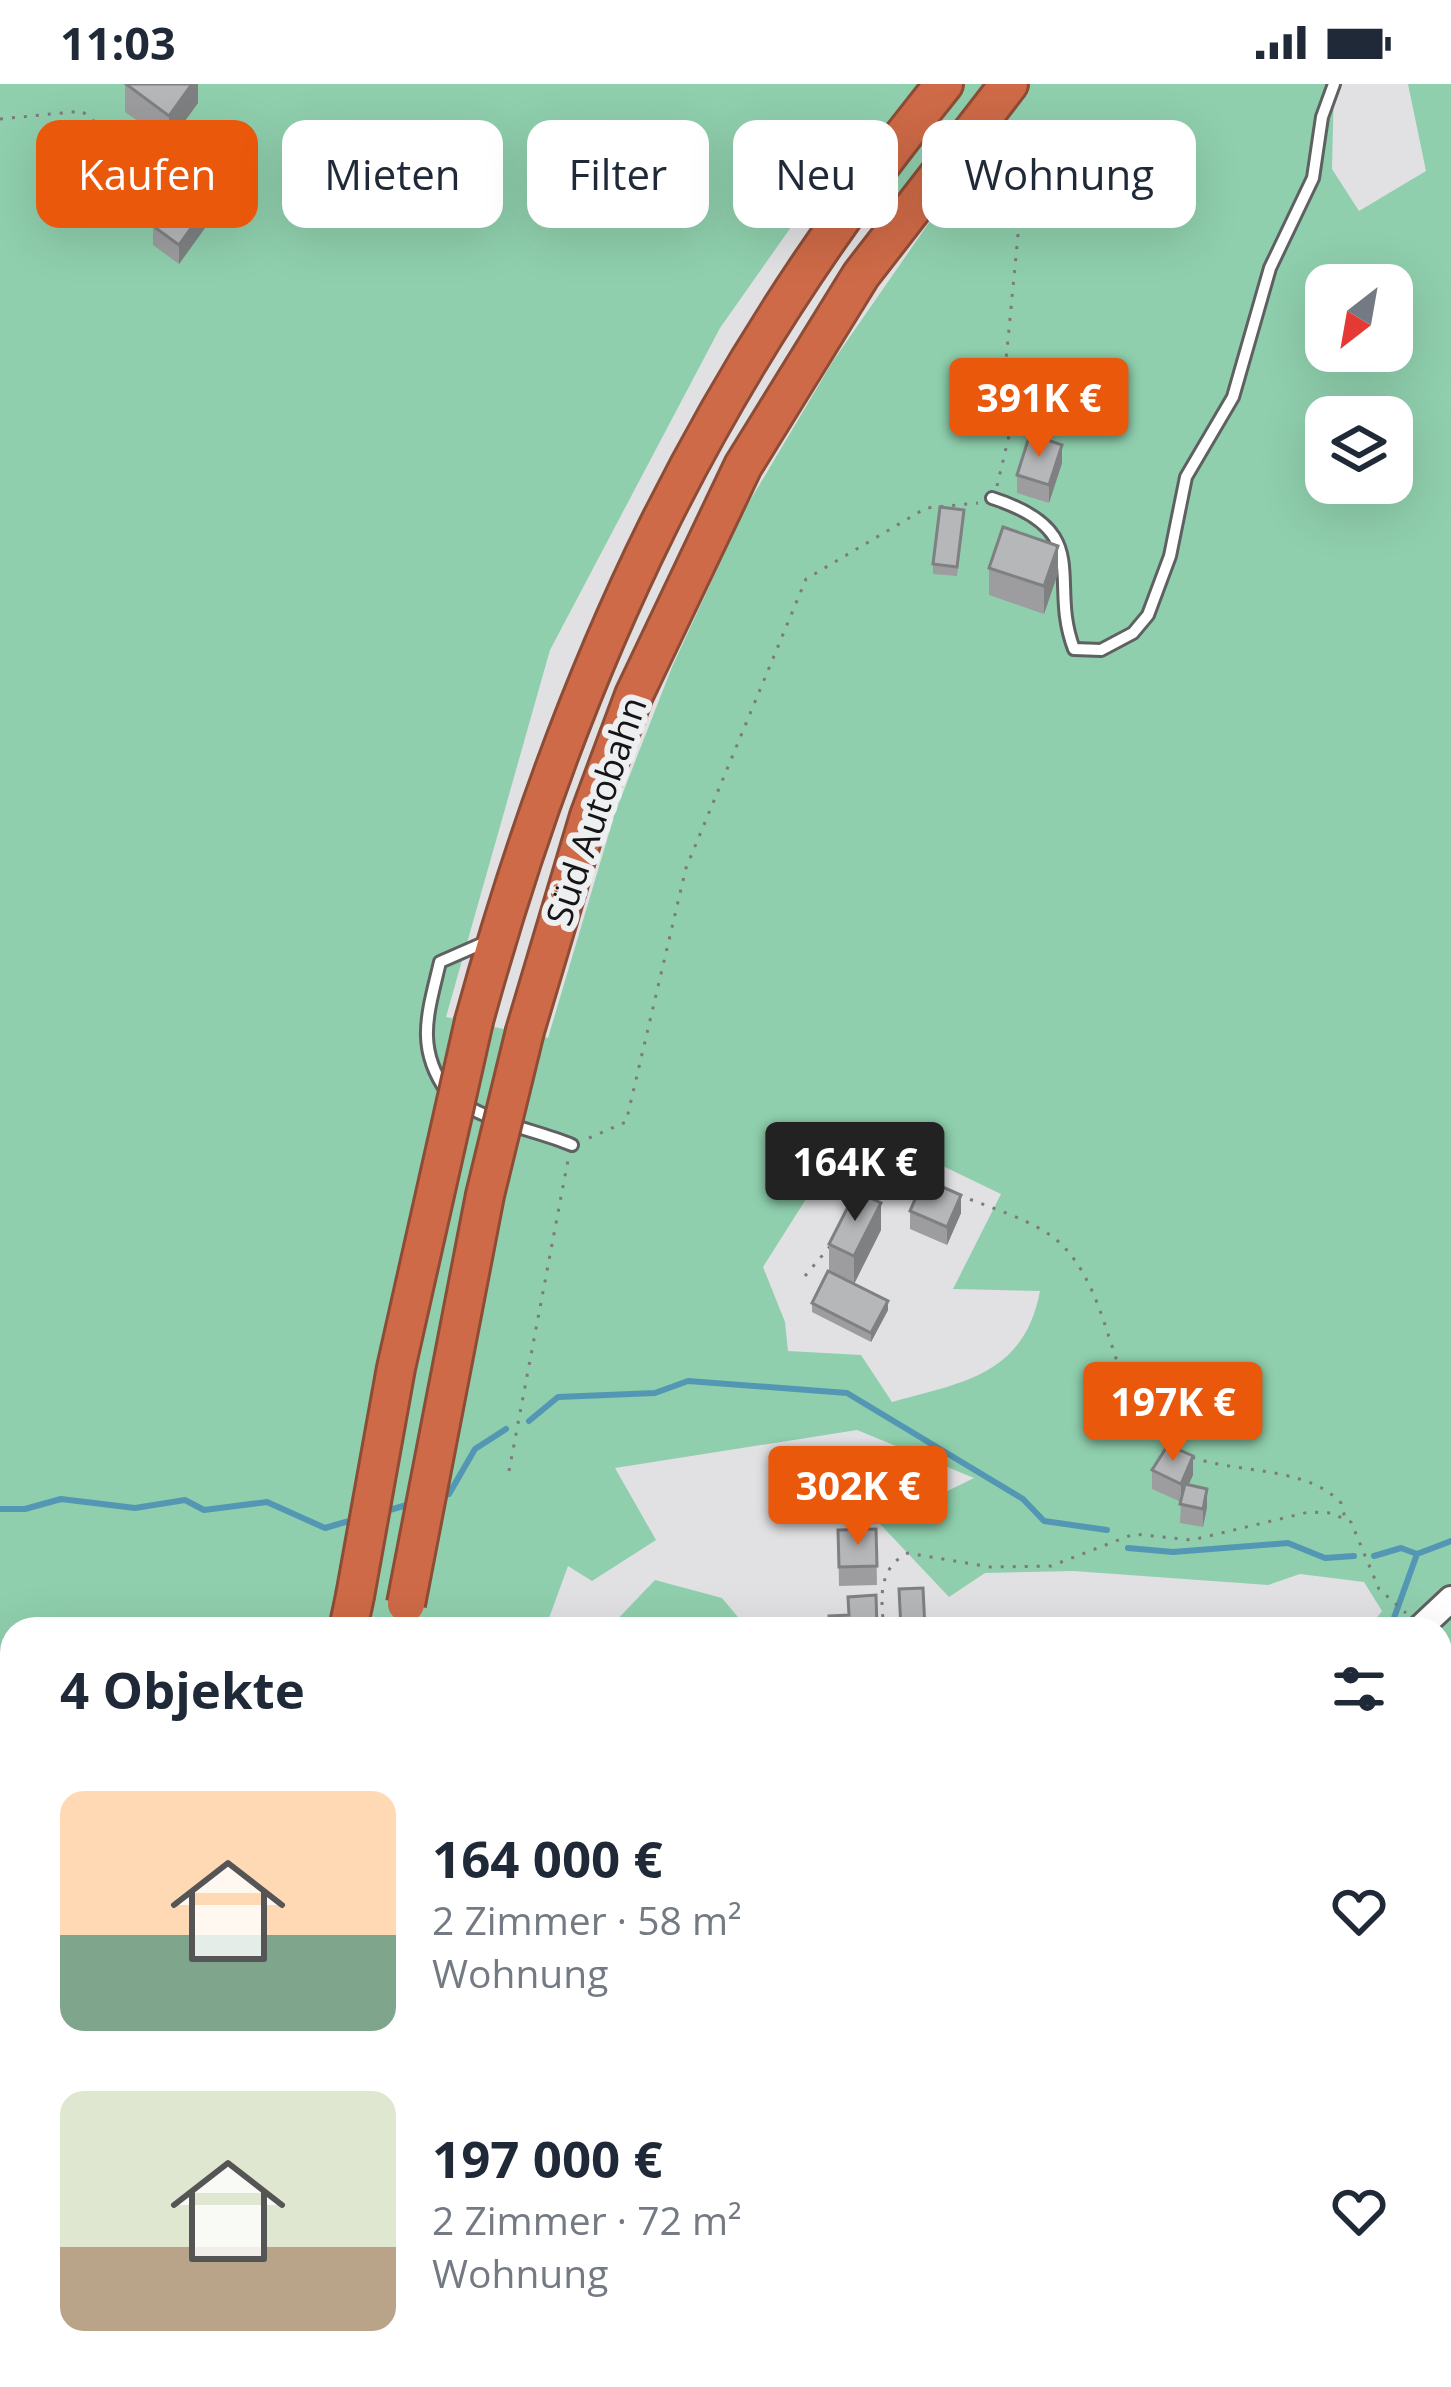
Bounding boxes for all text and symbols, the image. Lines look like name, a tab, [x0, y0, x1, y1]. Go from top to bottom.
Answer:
text: 11:03	[60, 12, 176, 73]
chip: Kaufen	[36, 120, 258, 228]
chip: Mieten	[282, 120, 503, 228]
chip: Filter	[527, 120, 709, 228]
chip: Neu	[733, 120, 898, 228]
chip: Wohnung	[922, 120, 1196, 228]
north arrow	[1305, 264, 1413, 372]
map controls	[1305, 264, 1413, 504]
pin: 391K €	[941, 358, 1137, 460]
text: 391K €	[976, 370, 1102, 423]
button: layers	[1305, 396, 1413, 504]
street label: Süd Autobahn	[534, 690, 658, 932]
pin: 164K €	[757, 1122, 953, 1224]
text: 164K €	[792, 1134, 918, 1187]
pin: 197K €	[1075, 1362, 1271, 1464]
text: 197K €	[1110, 1374, 1236, 1427]
pin: 302K €	[760, 1446, 956, 1548]
text: 302K €	[795, 1458, 921, 1511]
text: 4 Objekte	[60, 1654, 305, 1724]
icon: filters	[1326, 1656, 1392, 1722]
text: 164 000 €	[432, 1823, 663, 1893]
icon: home	[156, 1839, 300, 1983]
icon: heart	[1326, 1878, 1392, 1944]
text: 2 Zimmer · 58 m²	[432, 1893, 742, 1946]
text: Wohnung	[432, 1946, 608, 1999]
text: 197 000 €	[432, 2123, 663, 2193]
icon: home	[156, 2139, 300, 2283]
icon: heart	[1326, 2178, 1392, 2244]
text: 2 Zimmer · 72 m²	[432, 2193, 742, 2246]
text: Wohnung	[432, 2246, 608, 2299]

